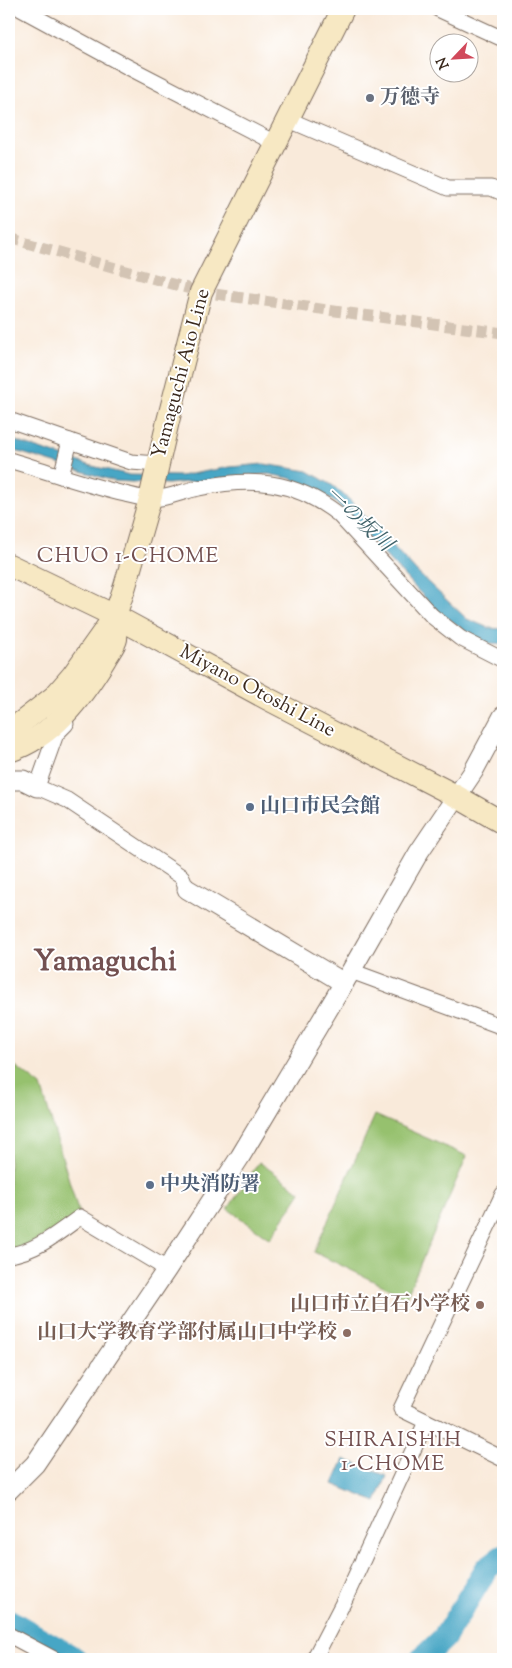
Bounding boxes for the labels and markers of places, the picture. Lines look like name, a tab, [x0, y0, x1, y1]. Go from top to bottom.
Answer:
place label: 万徳寺	[380, 84, 440, 113]
marker: 万徳寺	[364, 92, 376, 104]
place label: 山口市民会館	[260, 793, 380, 822]
marker: 山口市民会館	[244, 801, 256, 813]
place label: 中央消防署	[160, 1171, 260, 1200]
marker: 中央消防署	[144, 1179, 156, 1191]
place label: 山口市立白石小学校	[290, 1291, 470, 1320]
marker: 山口市立白石小学校	[474, 1299, 486, 1311]
place label: 山口大学教育学部付属山口中学校	[37, 1319, 337, 1348]
marker: 山口大学教育学部付属山口中学校	[341, 1327, 353, 1339]

